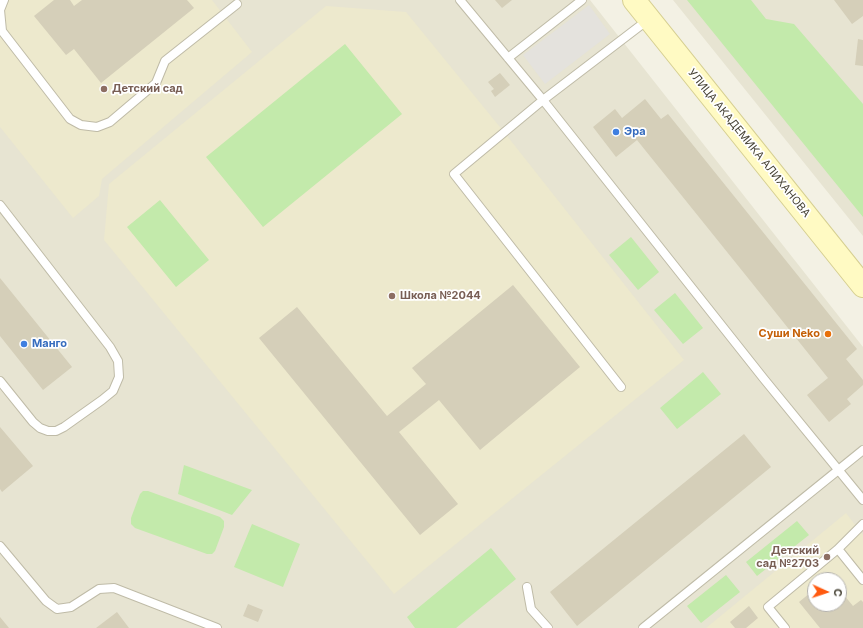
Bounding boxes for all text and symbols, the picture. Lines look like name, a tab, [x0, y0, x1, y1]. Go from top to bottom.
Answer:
street label: УЛИЦА АКАДЕМИКА АЛИХАНОВА	[685, 66, 813, 220]
place label: Детский сад	[112, 82, 183, 96]
marker: Детский сад	[99, 84, 109, 94]
place label: Эра	[624, 125, 646, 139]
marker: Эра	[611, 127, 621, 137]
place label: Школа №2044	[400, 289, 481, 303]
marker: Школа №2044	[387, 291, 397, 301]
place label: Суши Neko	[758, 327, 820, 341]
marker: Суши Neko	[823, 329, 833, 339]
place label: Манго	[32, 337, 67, 351]
marker: Манго	[19, 339, 29, 349]
place label: Детский сад №2703	[756, 544, 819, 570]
marker: Детский сад №2703	[822, 552, 832, 562]
north arrow	[807, 572, 847, 612]
text: С	[831, 588, 845, 597]

